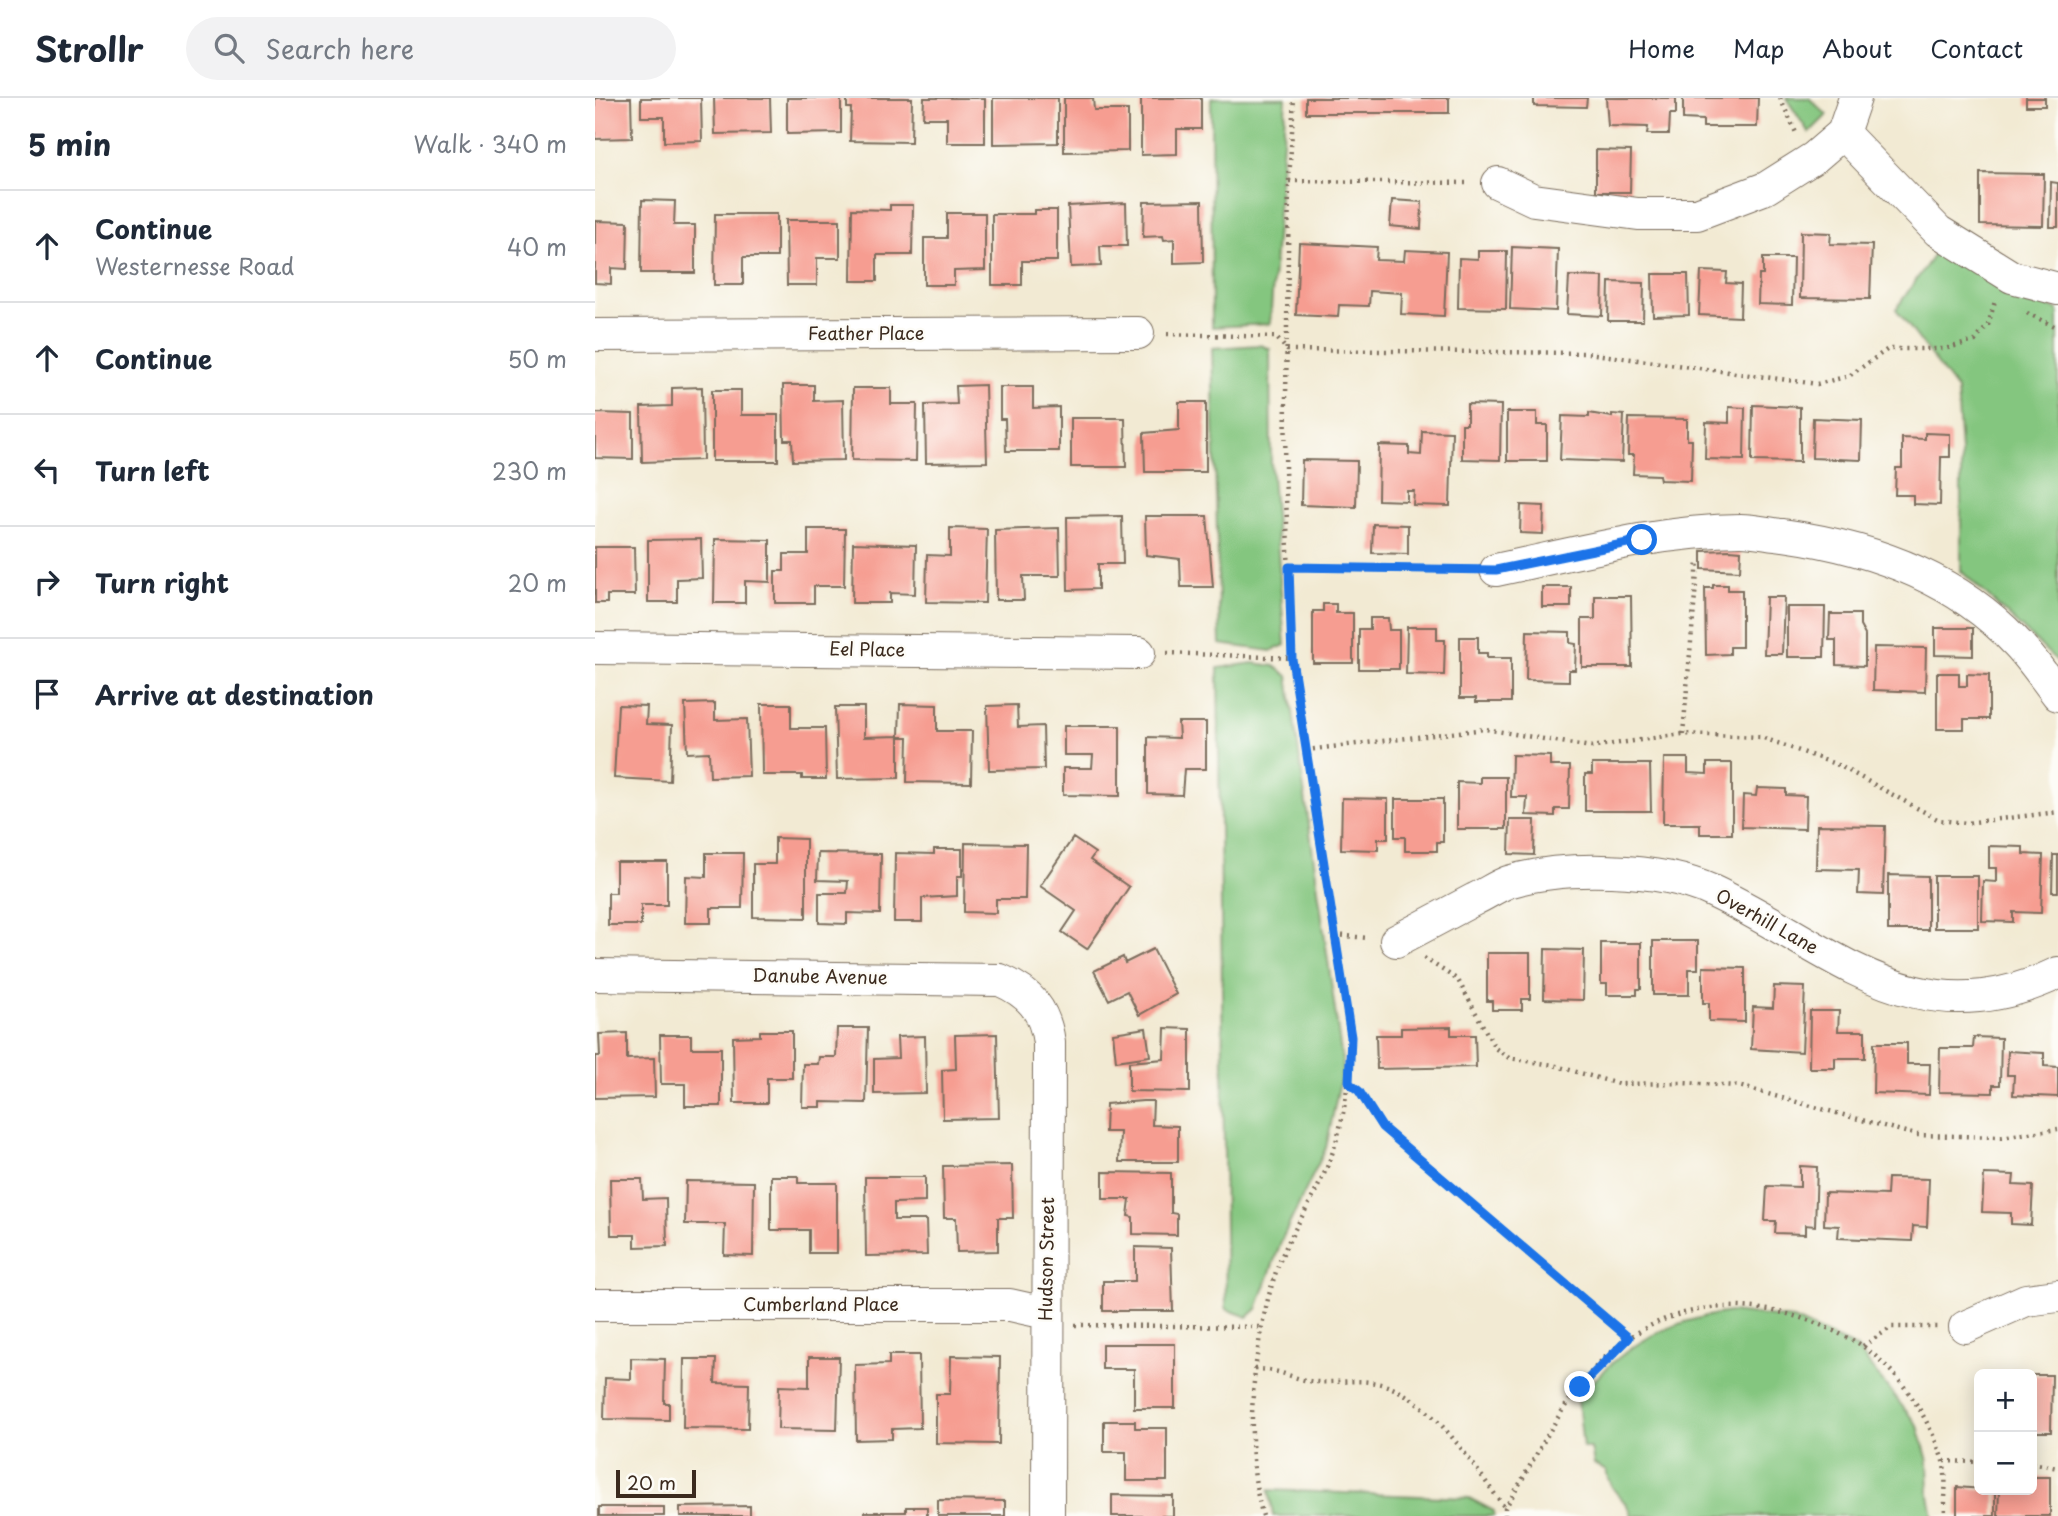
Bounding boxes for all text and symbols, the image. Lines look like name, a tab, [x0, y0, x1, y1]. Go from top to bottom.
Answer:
search box	[186, 17, 676, 80]
text: Strollr	[35, 23, 144, 73]
icon: search	[210, 29, 248, 67]
text: Search here	[266, 29, 414, 68]
text: Home	[1628, 30, 1695, 66]
text: Map	[1733, 30, 1784, 66]
text: About	[1822, 30, 1892, 66]
text: Contact	[1930, 30, 2023, 66]
text: 5 min	[28, 121, 111, 166]
text: Walk · 340 m	[414, 126, 567, 161]
text: Continue	[95, 209, 212, 248]
icon: ahead	[28, 227, 66, 265]
text: 40 m	[507, 229, 567, 264]
text: Westernesse Road	[95, 248, 294, 283]
street label: Feather Place	[808, 319, 924, 346]
icon: ahead	[28, 339, 66, 377]
text: Continue	[95, 339, 212, 378]
text: 50 m	[507, 341, 567, 376]
icon: left	[28, 451, 66, 489]
text: Turn left	[95, 451, 210, 490]
text: 230 m	[492, 453, 567, 488]
route start	[1626, 524, 1657, 555]
icon: right	[28, 563, 66, 601]
text: Turn right	[95, 563, 229, 602]
text: 20 m	[508, 565, 567, 600]
street label: Eel Place	[829, 634, 905, 663]
icon: arrive	[28, 675, 66, 713]
text: Arrive at destination	[95, 675, 374, 714]
street label: Overhill Lane	[1711, 881, 1824, 960]
street label: Danube Avenue	[752, 961, 888, 990]
street label: Hudson Street	[1031, 1197, 1060, 1321]
street label: Cumberland Place	[743, 1290, 899, 1317]
map controls	[1974, 1369, 2037, 1495]
button: +	[1974, 1369, 2037, 1432]
route end	[1564, 1371, 1595, 1402]
button: −	[1974, 1432, 2037, 1495]
scale bar	[616, 1467, 697, 1499]
text: 20 m	[627, 1468, 676, 1496]

